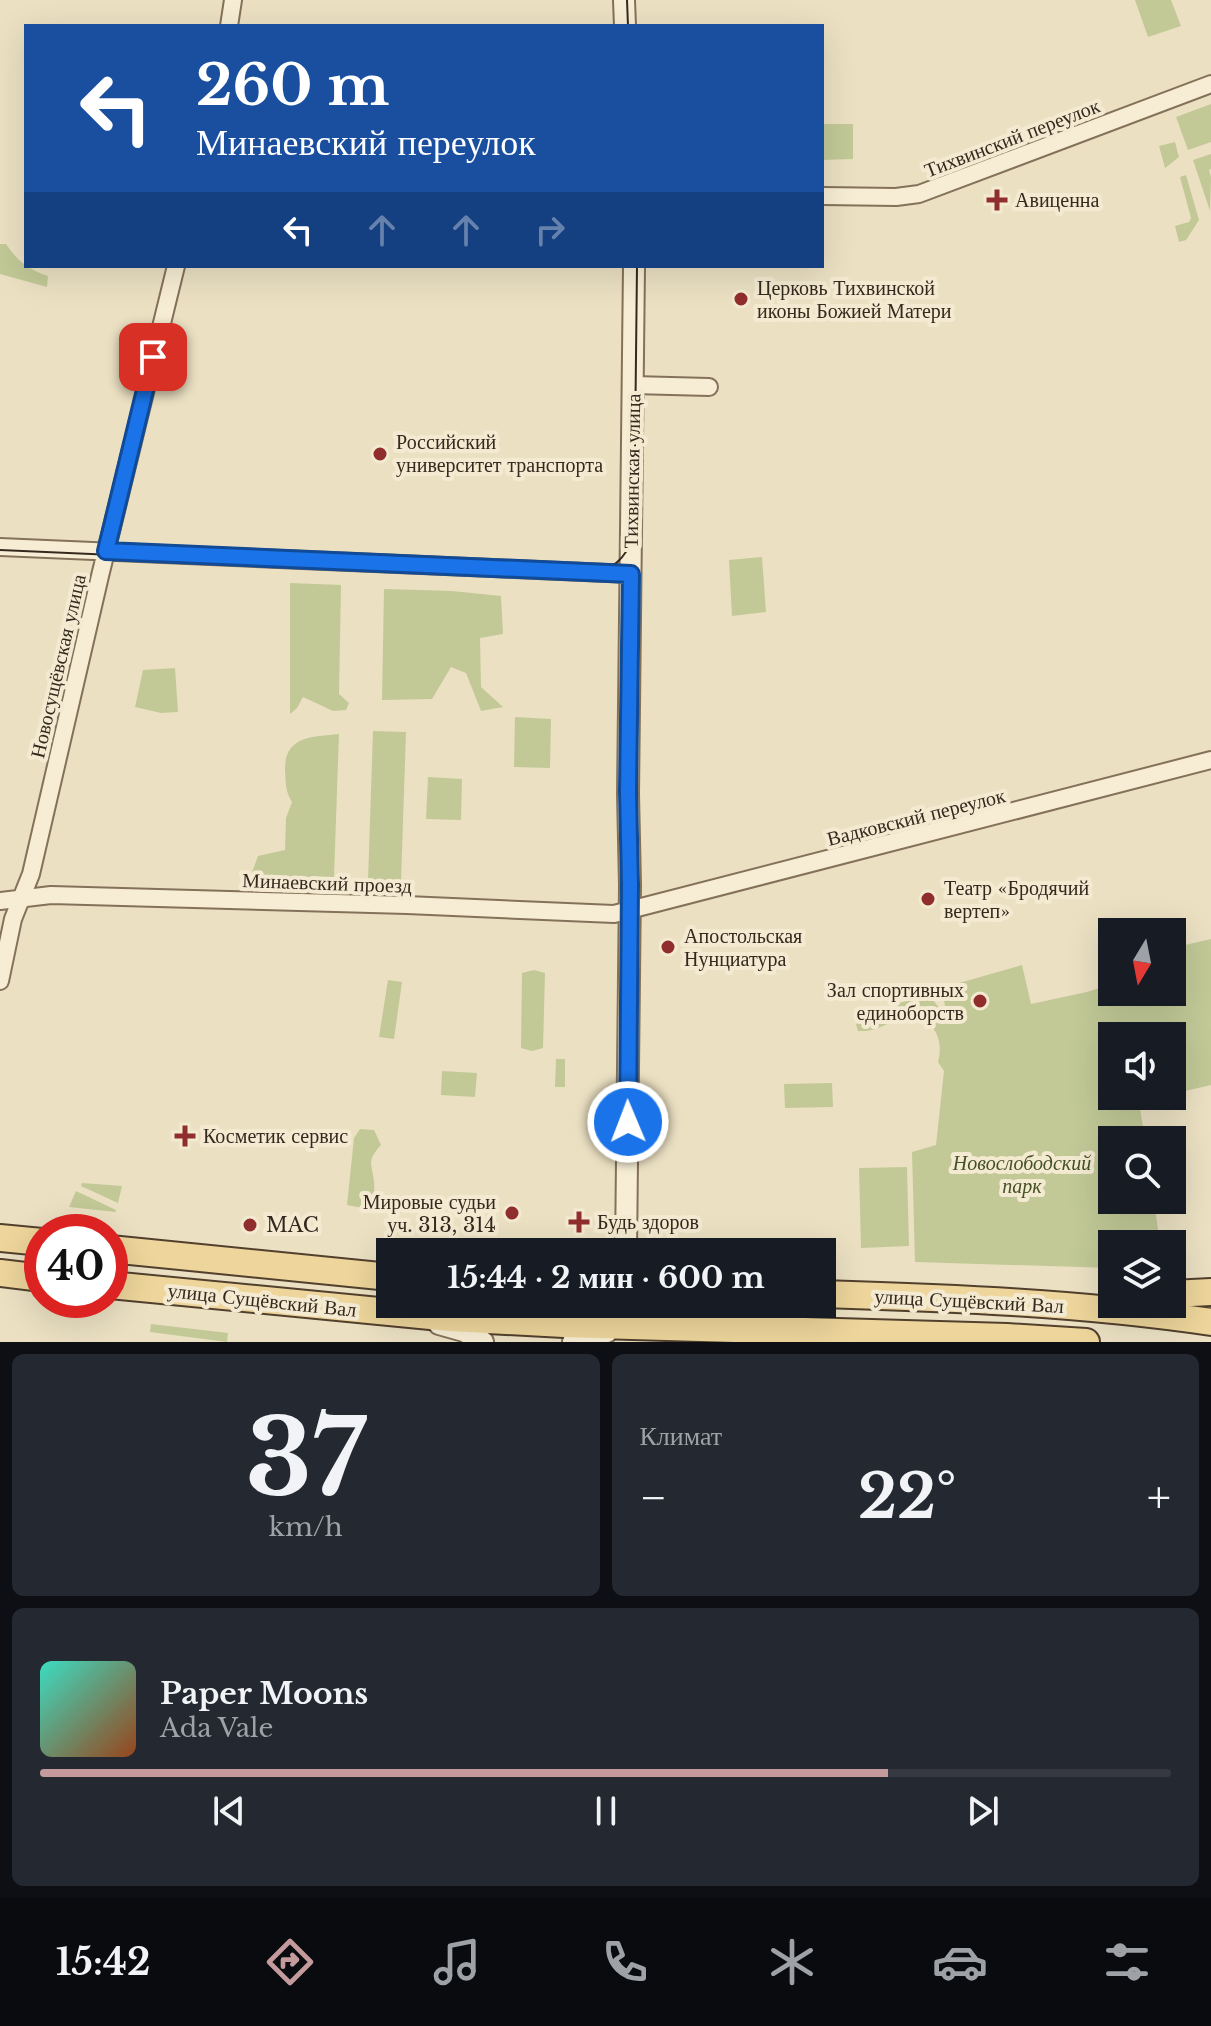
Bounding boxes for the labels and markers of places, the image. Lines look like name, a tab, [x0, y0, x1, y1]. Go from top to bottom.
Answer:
place label: Авиценна	[1015, 188, 1100, 212]
marker: Авиценна	[986, 189, 1008, 211]
place label: Церковь Тихвинской иконы Божией Матери	[757, 276, 952, 323]
marker: Церковь Тихвинской иконы Божией Матери	[732, 290, 750, 308]
pin	[119, 323, 187, 391]
place label: Российский университет транспорта	[396, 430, 603, 477]
marker: Российский университет транспорта	[371, 445, 389, 463]
place label: Театр «Бродячий вертеп»	[944, 876, 1089, 923]
marker: Театр «Бродячий вертеп»	[919, 890, 937, 908]
place label: Апостольская Нунциатура	[684, 924, 802, 971]
marker: Апостольская Нунциатура	[659, 938, 677, 956]
place label: Зал спортивных единоборств	[827, 978, 964, 1025]
marker: Зал спортивных единоборств	[971, 992, 989, 1010]
place label: Косметик сервис	[203, 1124, 348, 1148]
marker: Косметик сервис	[174, 1125, 196, 1147]
place label: Мировые судьи уч. 313, 314	[363, 1190, 496, 1237]
marker: Мировые судьи уч. 313, 314	[503, 1204, 521, 1222]
place label: Будь здоров	[597, 1210, 699, 1234]
marker: Будь здоров	[568, 1211, 590, 1233]
place label: MAC	[266, 1213, 319, 1237]
marker: MAC	[241, 1216, 259, 1234]

